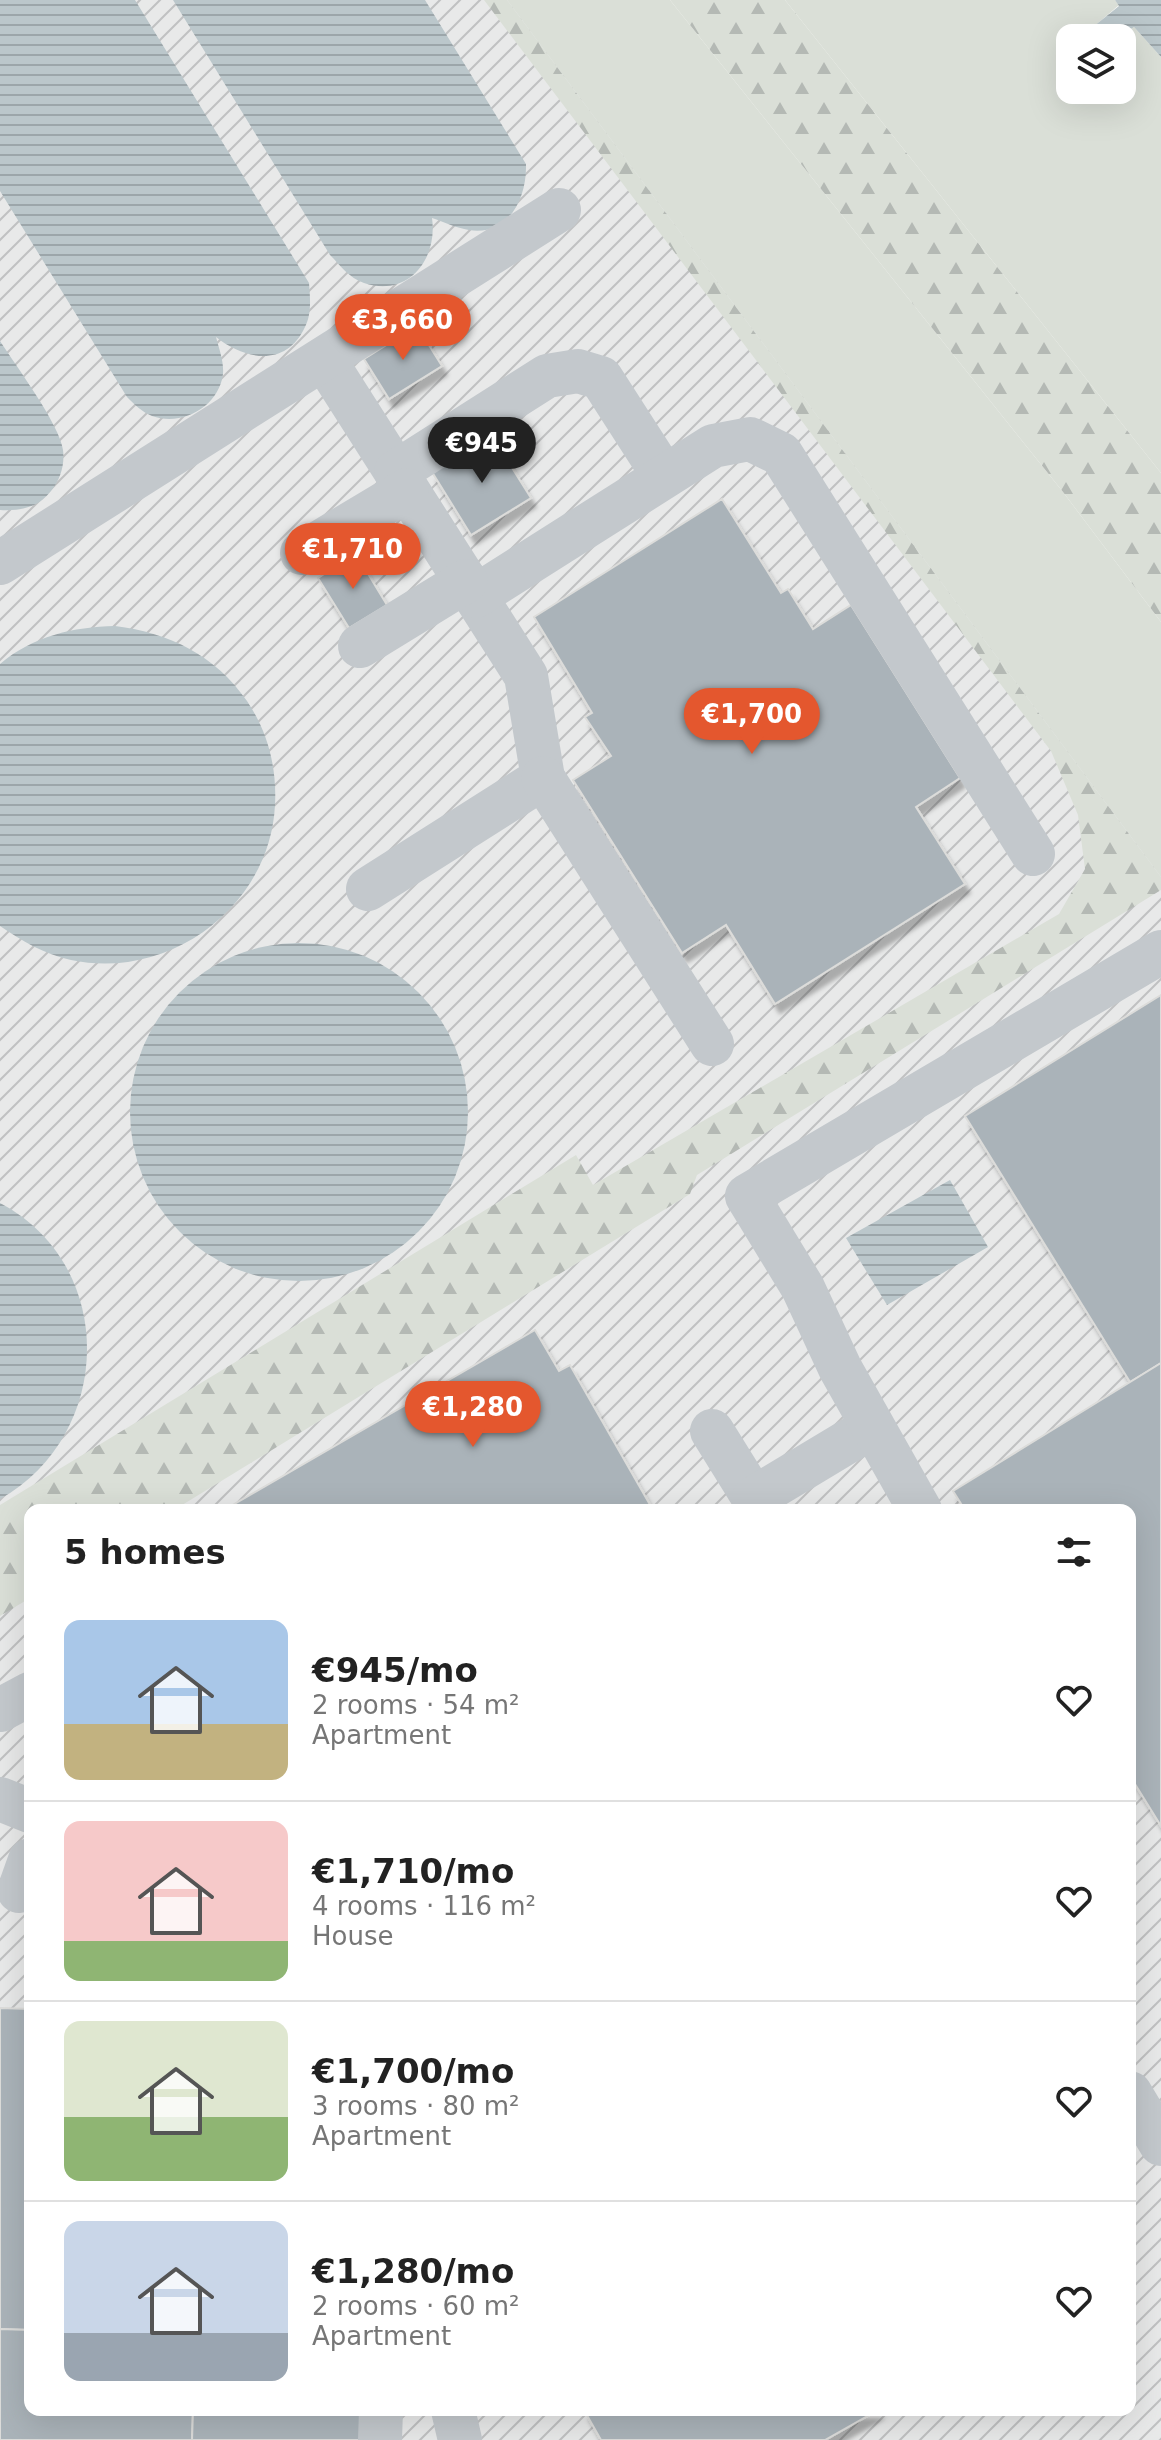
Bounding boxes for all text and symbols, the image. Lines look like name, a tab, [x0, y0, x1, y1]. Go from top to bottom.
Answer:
map controls	[1056, 24, 1136, 104]
button: layers	[1056, 24, 1136, 104]
pin: €3,660	[338, 294, 468, 362]
text: €3,660	[353, 305, 453, 335]
pin: €945	[435, 417, 529, 485]
text: €945	[446, 428, 518, 458]
pin: €1,710	[288, 523, 418, 591]
text: €1,710	[303, 534, 403, 564]
pin: €1,700	[687, 688, 817, 756]
text: €1,700	[702, 699, 802, 729]
pin: €1,280	[408, 1381, 538, 1449]
text: €1,280	[423, 1392, 523, 1422]
icon: filters	[1052, 1530, 1096, 1574]
text: 5 homes	[64, 1532, 226, 1572]
text: €945/mo	[312, 1650, 478, 1690]
icon: home	[128, 1652, 224, 1748]
icon: heart	[1052, 1678, 1096, 1722]
text: 2 rooms · 54 m²	[312, 1690, 520, 1720]
text: Apartment	[312, 1720, 451, 1750]
text: €1,710/mo	[312, 1851, 514, 1891]
icon: home	[128, 1853, 224, 1949]
icon: heart	[1052, 1879, 1096, 1923]
text: 4 rooms · 116 m²	[312, 1891, 536, 1921]
text: House	[312, 1921, 393, 1951]
text: €1,700/mo	[312, 2051, 514, 2091]
icon: home	[128, 2053, 224, 2149]
icon: heart	[1052, 2079, 1096, 2123]
text: 3 rooms · 80 m²	[312, 2091, 520, 2121]
text: Apartment	[312, 2121, 451, 2151]
text: €1,280/mo	[312, 2251, 514, 2291]
icon: home	[128, 2253, 224, 2349]
icon: heart	[1052, 2279, 1096, 2323]
text: 2 rooms · 60 m²	[312, 2291, 520, 2321]
text: Apartment	[312, 2321, 451, 2351]

